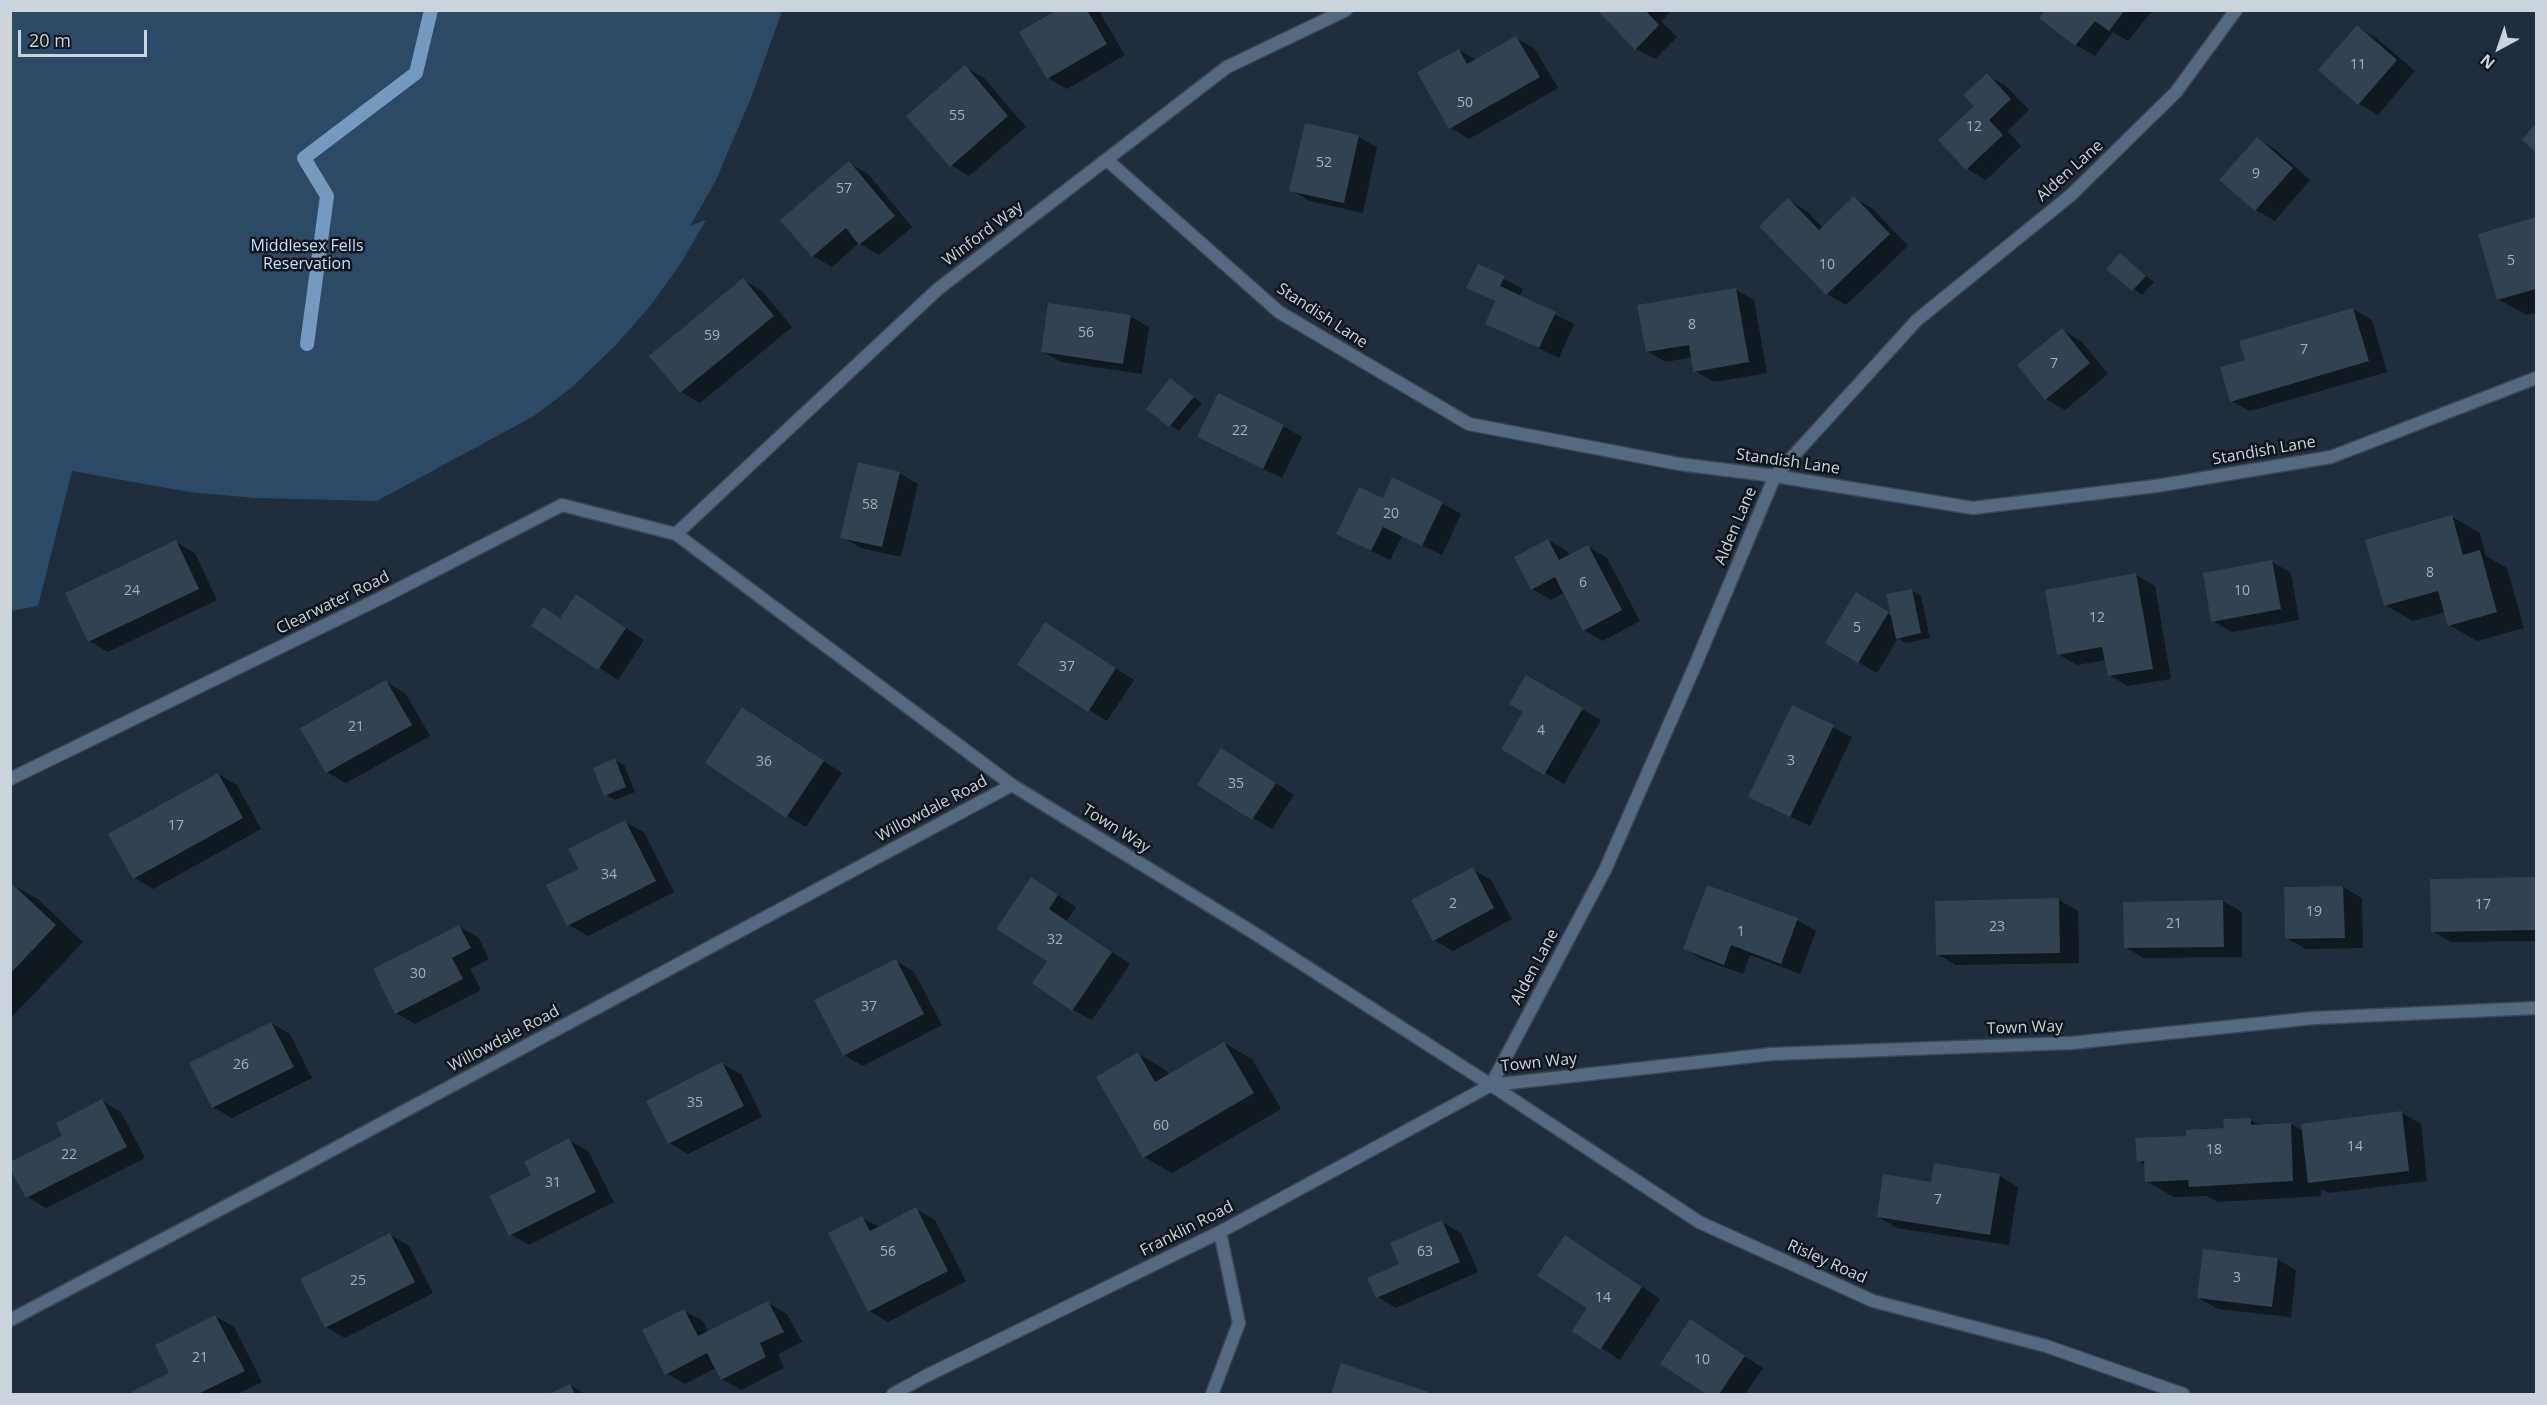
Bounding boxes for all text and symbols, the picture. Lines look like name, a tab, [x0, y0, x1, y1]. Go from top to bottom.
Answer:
scale bar	[21, 18, 150, 56]
north arrow	[2469, 18, 2529, 78]
text: 20 m	[29, 28, 71, 52]
text: N	[2475, 49, 2499, 74]
house number: 11	[2350, 57, 2366, 73]
house number: 50	[1457, 95, 1473, 111]
house number: 55	[949, 108, 965, 124]
house number: 12	[1966, 119, 1982, 135]
street label: Alden Lane	[2033, 136, 2107, 206]
house number: 52	[1316, 155, 1332, 171]
house number: 9	[2252, 166, 2260, 182]
house number: 57	[836, 181, 852, 197]
street label: Winford Way	[939, 198, 1027, 270]
park label: Middlesex Fells Reservation	[250, 236, 364, 274]
house number: 5	[2507, 253, 2515, 269]
house number: 10	[1819, 257, 1835, 273]
street label: Standish Lane	[1273, 279, 1371, 353]
house number: 8	[1688, 317, 1696, 333]
house number: 56	[1078, 325, 1094, 341]
house number: 59	[704, 328, 720, 344]
house number: 7	[2300, 342, 2308, 358]
house number: 7	[2050, 356, 2058, 372]
house number: 22	[1232, 423, 1248, 439]
street label: Standish Lane	[2211, 432, 2317, 470]
street label: Standish Lane	[1735, 445, 1841, 479]
street label: Alden Lane	[1711, 484, 1761, 568]
house number: 58	[862, 497, 878, 513]
house number: 20	[1383, 506, 1399, 522]
house number: 8	[2426, 565, 2434, 581]
street label: Clearwater Road	[273, 567, 393, 639]
house number: 6	[1579, 575, 1587, 591]
house number: 24	[124, 583, 140, 599]
house number: 10	[2234, 583, 2250, 599]
house number: 12	[2089, 610, 2105, 626]
house number: 5	[1853, 620, 1861, 636]
house number: 37	[1059, 659, 1075, 675]
house number: 21	[348, 719, 364, 735]
house number: 4	[1537, 723, 1545, 739]
house number: 3	[1787, 753, 1795, 769]
house number: 36	[756, 754, 772, 770]
street label: Willowdale Road	[873, 772, 991, 846]
house number: 35	[1228, 776, 1244, 792]
street label: Town Way	[1078, 801, 1154, 857]
house number: 17	[168, 818, 184, 834]
house number: 34	[601, 867, 617, 883]
house number: 2	[1449, 896, 1457, 912]
house number: 17	[2475, 897, 2491, 913]
house number: 19	[2306, 904, 2322, 920]
house number: 21	[2166, 916, 2182, 932]
house number: 23	[1989, 919, 2005, 935]
house number: 1	[1737, 924, 1745, 940]
street label: Alden Lane	[1507, 926, 1563, 1008]
house number: 32	[1047, 932, 1063, 948]
house number: 30	[410, 966, 426, 982]
house number: 37	[861, 999, 877, 1015]
street label: Willowdale Road	[445, 1002, 563, 1076]
street label: Town Way	[1986, 1017, 2064, 1039]
street label: Town Way	[1500, 1049, 1578, 1077]
house number: 26	[233, 1057, 249, 1073]
house number: 35	[687, 1095, 703, 1111]
house number: 60	[1153, 1118, 1169, 1134]
house number: 14	[2347, 1139, 2363, 1155]
house number: 18	[2206, 1142, 2222, 1158]
house number: 22	[61, 1147, 77, 1163]
house number: 31	[545, 1175, 561, 1191]
house number: 7	[1934, 1192, 1942, 1208]
street label: Franklin Road	[1137, 1197, 1237, 1261]
street label: Risley Road	[1784, 1236, 1870, 1288]
house number: 56	[880, 1244, 896, 1260]
house number: 63	[1417, 1244, 1433, 1260]
house number: 3	[2233, 1270, 2241, 1286]
house number: 25	[350, 1273, 366, 1289]
house number: 14	[1595, 1290, 1611, 1306]
house number: 21	[192, 1350, 208, 1366]
house number: 10	[1694, 1352, 1710, 1368]

